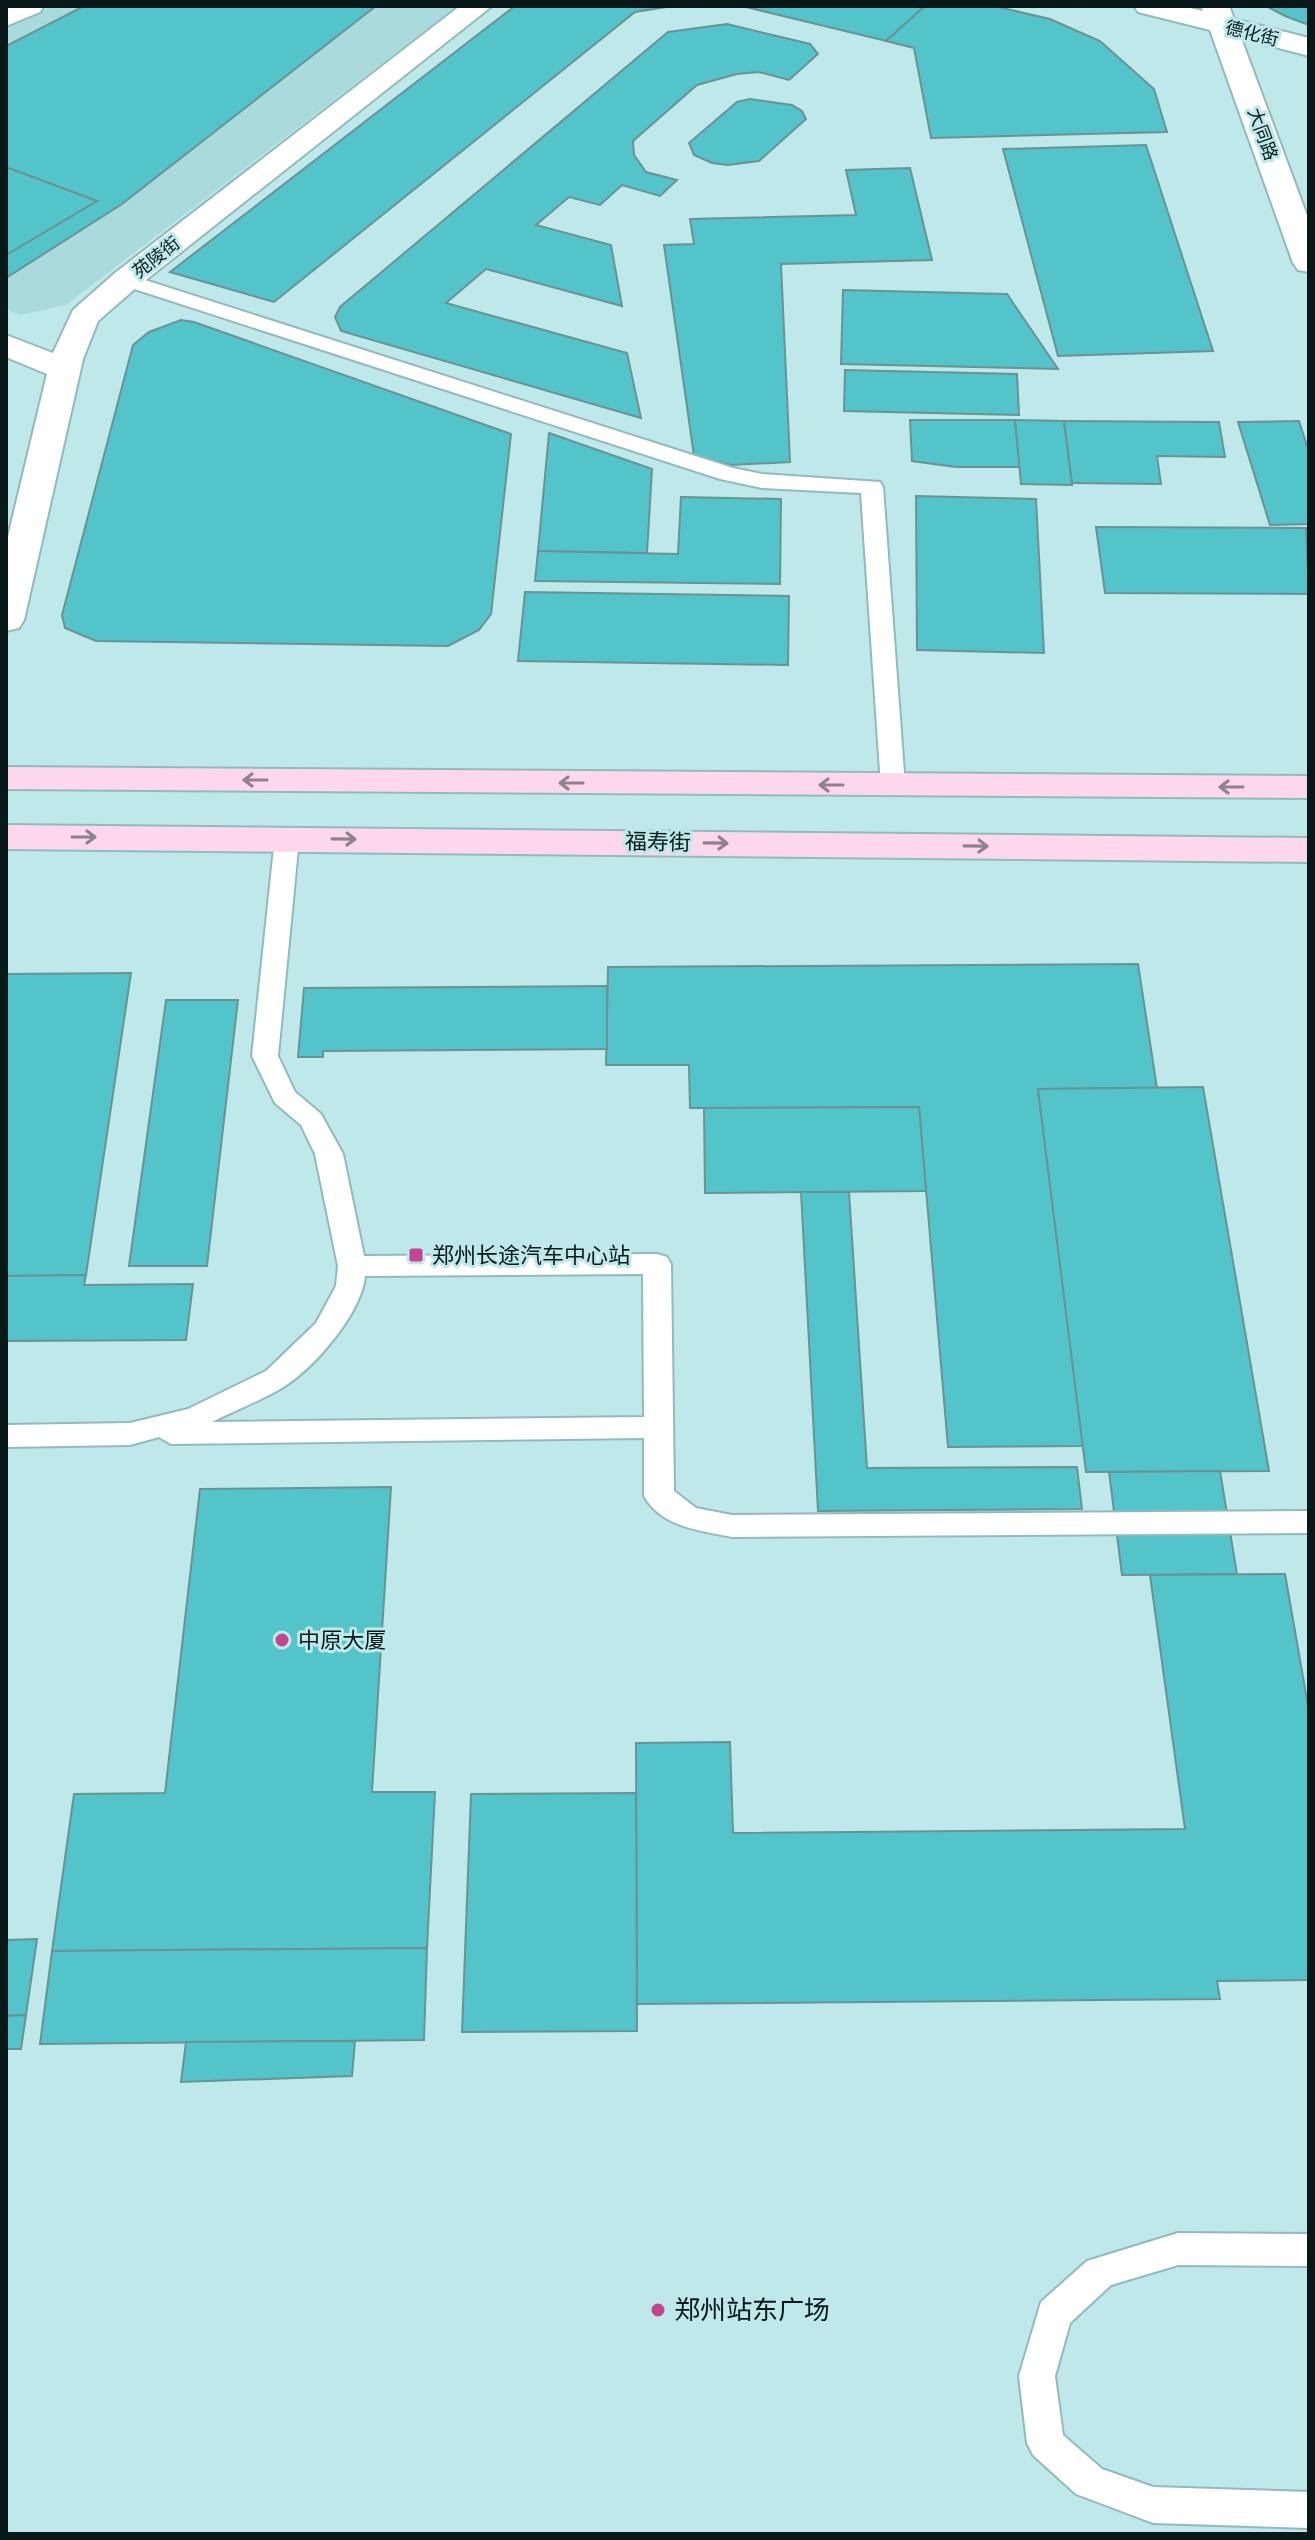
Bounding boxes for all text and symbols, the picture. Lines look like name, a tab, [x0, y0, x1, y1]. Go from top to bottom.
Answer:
street label: 德化街	[1223, 16, 1281, 50]
street label: 大同路	[1244, 105, 1282, 163]
street label: 苑陵街	[128, 232, 184, 282]
one-way arrow	[242, 772, 269, 788]
one-way arrow	[558, 775, 585, 791]
one-way arrow	[818, 777, 845, 793]
one-way arrow	[1218, 779, 1245, 795]
one-way arrow	[70, 829, 97, 845]
street label: 福寿街	[625, 829, 691, 855]
one-way arrow	[330, 831, 357, 846]
one-way arrow	[702, 835, 729, 851]
one-way arrow	[962, 838, 989, 854]
place label: 郑州长途汽车中心站	[432, 1243, 630, 1268]
marker: 郑州长途汽车中心站	[407, 1246, 425, 1264]
place label: 中原大厦	[298, 1628, 386, 1653]
marker: 中原大厦	[273, 1631, 291, 1649]
place label: 郑州站东广场	[674, 2295, 830, 2325]
marker: 郑州站东广场	[649, 2301, 667, 2319]

